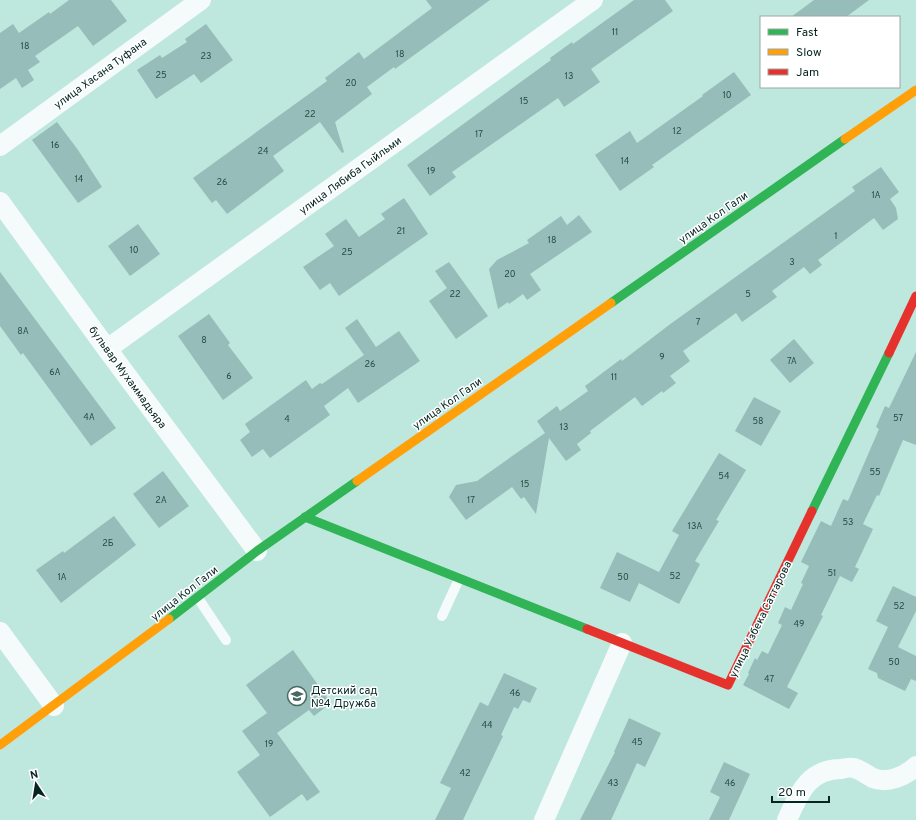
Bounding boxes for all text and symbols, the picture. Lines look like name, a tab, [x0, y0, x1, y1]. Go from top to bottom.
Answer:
legend	[760, 16, 900, 88]
text: Fast	[796, 25, 818, 41]
house number: 11	[612, 27, 618, 38]
street label: улица Хасана Туфана	[51, 35, 150, 112]
house number: 18	[21, 41, 29, 52]
text: Slow	[796, 45, 822, 61]
house number: 18	[396, 49, 404, 60]
house number: 23	[201, 51, 211, 62]
text: Jam	[796, 65, 819, 81]
house number: 25	[155, 70, 167, 81]
house number: 13	[565, 71, 573, 82]
house number: 20	[345, 78, 357, 89]
house number: 10	[722, 90, 732, 101]
house number: 15	[520, 96, 528, 107]
house number: 22	[304, 109, 316, 120]
house number: 12	[673, 126, 681, 137]
house number: 17	[475, 129, 483, 140]
street label: улица Лябиба Гыйльми	[297, 134, 405, 218]
house number: 16	[51, 140, 59, 151]
house number: 24	[257, 146, 269, 157]
house number: 14	[621, 156, 630, 167]
house number: 19	[427, 166, 435, 177]
house number: 14	[75, 174, 84, 185]
house number: 26	[217, 177, 227, 188]
street label: улица Кол Гали	[676, 189, 751, 247]
house number: 1А	[871, 190, 881, 201]
house number: 21	[397, 226, 405, 237]
house number: 1	[834, 231, 838, 242]
house number: 18	[548, 235, 556, 246]
house number: 10	[129, 245, 139, 256]
house number: 25	[341, 247, 353, 258]
house number: 3	[789, 257, 795, 268]
house number: 20	[504, 269, 516, 280]
house number: 22	[449, 289, 461, 300]
house number: 5	[745, 289, 751, 300]
house number: 7	[696, 317, 701, 328]
street label: бульвар Мухаммадьяра	[85, 324, 169, 432]
house number: 8А	[17, 326, 29, 337]
house number: 8	[201, 335, 207, 346]
house number: 9	[659, 352, 665, 363]
house number: 7А	[787, 356, 797, 367]
house number: 26	[365, 359, 375, 370]
house number: 6А	[49, 367, 61, 378]
house number: 6	[226, 371, 232, 382]
house number: 11	[611, 372, 617, 383]
street label: улица Кол Гали	[410, 375, 485, 433]
house number: 4А	[83, 412, 95, 423]
house number: 57	[893, 413, 903, 424]
house number: 4	[284, 414, 290, 425]
house number: 58	[752, 416, 764, 427]
house number: 13	[560, 422, 568, 433]
house number: 55	[869, 467, 881, 478]
house number: 54	[718, 471, 730, 482]
house number: 15	[521, 479, 529, 490]
house number: 2А	[155, 495, 167, 506]
house number: 17	[467, 495, 475, 506]
house number: 53	[842, 517, 854, 528]
house number: 13А	[688, 521, 702, 532]
house number: 2Б	[102, 538, 114, 549]
street label: улица Узбека Саттарова	[727, 559, 795, 680]
street label: улица Кол Гали	[148, 563, 221, 624]
house number: 51	[828, 568, 836, 579]
house number: 52	[669, 571, 681, 582]
house number: 1А	[57, 572, 67, 583]
house number: 50	[617, 572, 629, 583]
house number: 52	[893, 601, 905, 612]
house number: 49	[794, 619, 804, 630]
house number: 50	[888, 657, 900, 668]
house number: 47	[764, 674, 774, 685]
place label: Детский сад №4 Дружба	[311, 684, 378, 711]
school or university icon: Детский сад №4 Дружба	[286, 685, 308, 707]
house number: 46	[510, 688, 520, 699]
house number: 44	[481, 720, 493, 731]
house number: 45	[631, 737, 643, 748]
house number: 19	[265, 739, 273, 750]
north arrow	[16, 764, 56, 804]
text: N	[29, 768, 39, 783]
house number: 42	[459, 768, 471, 779]
house number: 43	[607, 778, 619, 789]
house number: 46	[725, 778, 735, 789]
scale bar	[772, 778, 829, 804]
text: 20 m	[778, 785, 806, 801]

